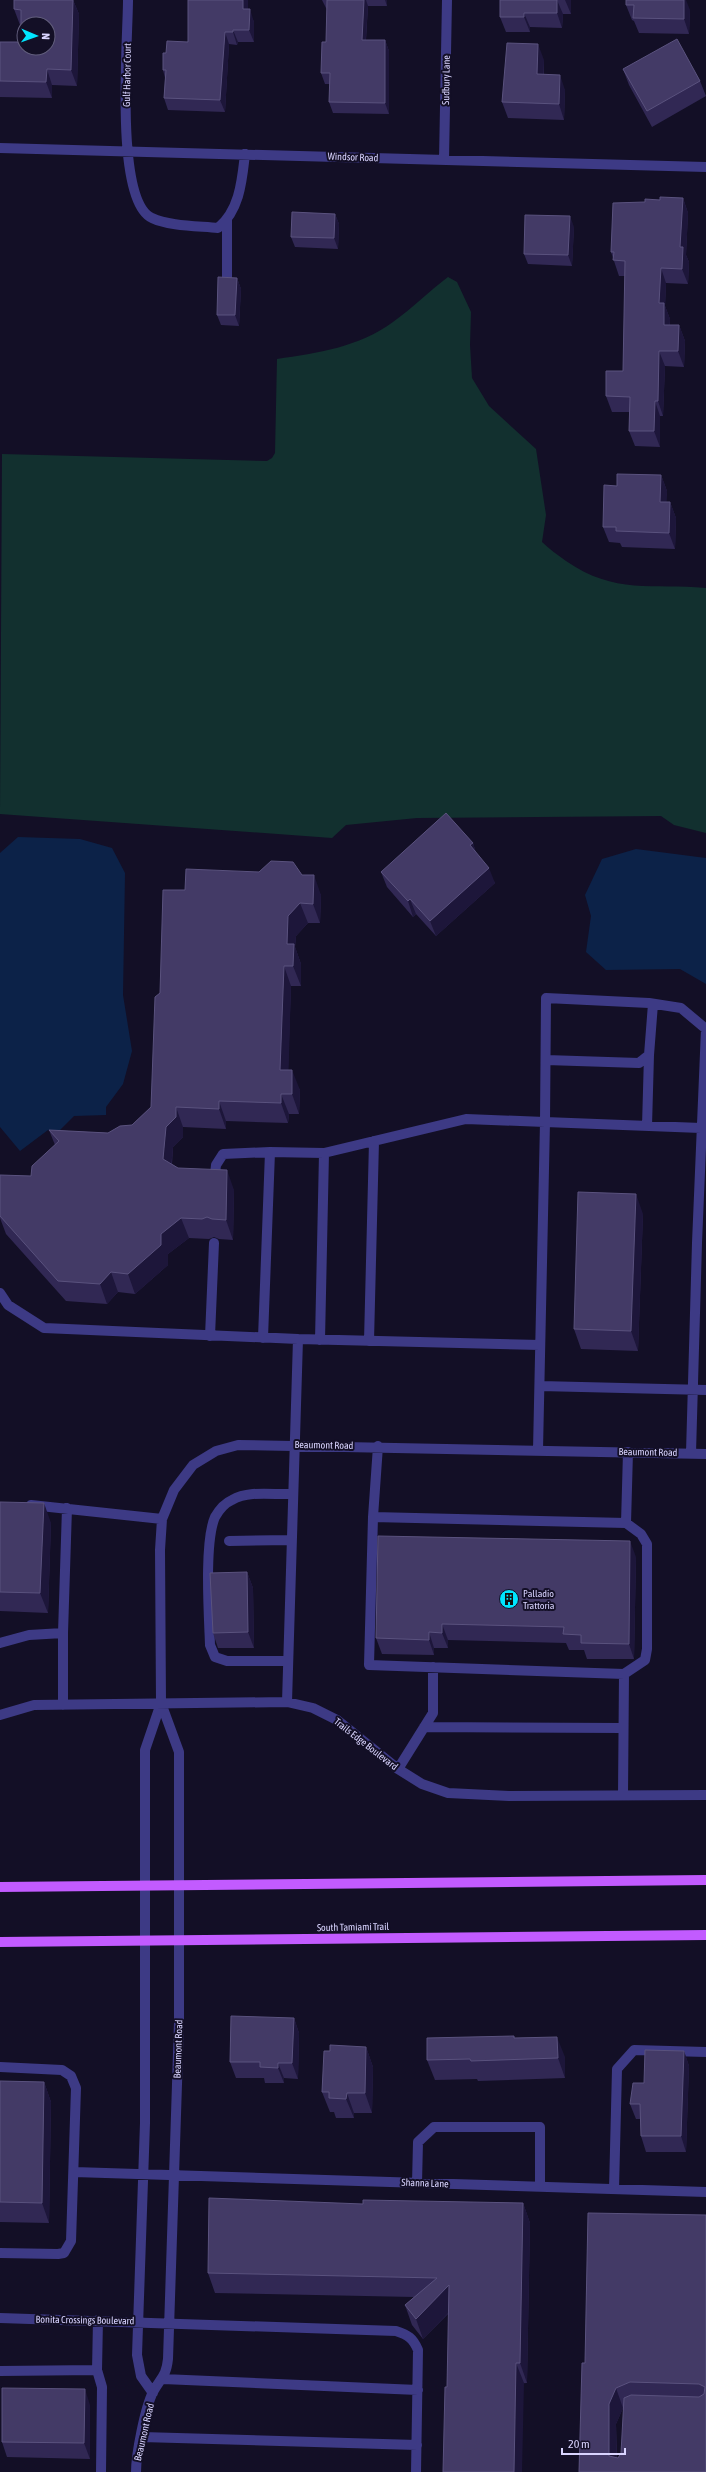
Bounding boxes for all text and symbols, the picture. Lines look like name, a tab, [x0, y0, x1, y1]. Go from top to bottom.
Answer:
north arrow	[16, 16, 56, 56]
text: N	[40, 33, 52, 40]
street label: Gulf Harbor Court	[121, 43, 133, 107]
street label: Sudbury Lane	[440, 55, 452, 105]
street label: Windsor Road	[327, 151, 379, 163]
street label: Beaumont Road	[294, 1439, 354, 1451]
street label: Beaumont Road	[618, 1446, 678, 1458]
building icon: Palladio Trattoria	[498, 1588, 520, 1610]
place label: Palladio Trattoria	[523, 1588, 555, 1611]
street label: Trails Edge Boulevard	[332, 1716, 400, 1772]
street label: South Tamiami Trail	[317, 1921, 390, 1933]
street label: Beaumont Road	[171, 2019, 185, 2079]
street label: Shanna Lane	[401, 2177, 449, 2189]
street label: Bonita Crossings Boulevard	[36, 2314, 135, 2326]
street label: Beaumont Road	[132, 2402, 156, 2462]
scale bar	[562, 2430, 625, 2456]
text: 20 m	[568, 2437, 590, 2451]

